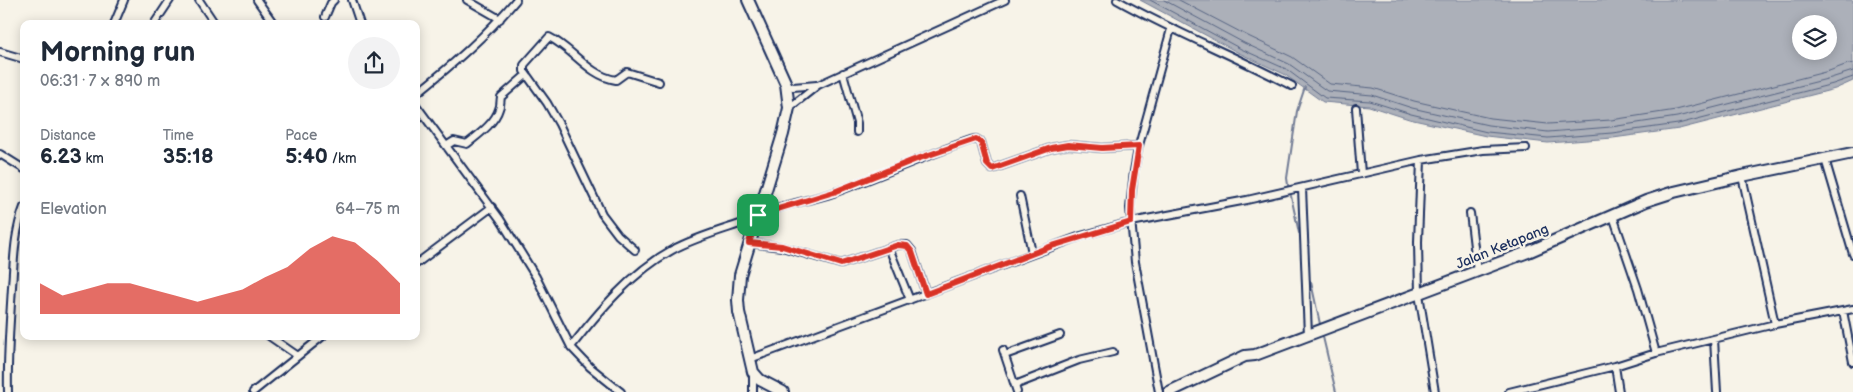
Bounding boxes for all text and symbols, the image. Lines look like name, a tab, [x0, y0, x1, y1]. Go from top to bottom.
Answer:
map controls	[1792, 15, 1837, 60]
button: layers	[1792, 15, 1837, 60]
text: Morning run	[40, 36, 195, 69]
button: share	[348, 37, 400, 89]
text: 06:31 · 7 × 890 m	[40, 72, 160, 91]
text: Distance	[40, 127, 96, 144]
text: Time	[163, 127, 194, 144]
text: Pace	[285, 127, 317, 144]
text: 6.23	[40, 144, 82, 169]
text: 35:18	[163, 144, 214, 169]
text: 5:40	[285, 144, 328, 169]
text: km	[82, 150, 104, 167]
text: /km	[328, 150, 356, 167]
pin	[737, 194, 779, 236]
text: Elevation	[40, 200, 107, 219]
text: 64–75 m	[335, 200, 400, 219]
icon: arrive	[744, 201, 772, 229]
street label: Jalan Ketapang	[1453, 220, 1551, 273]

